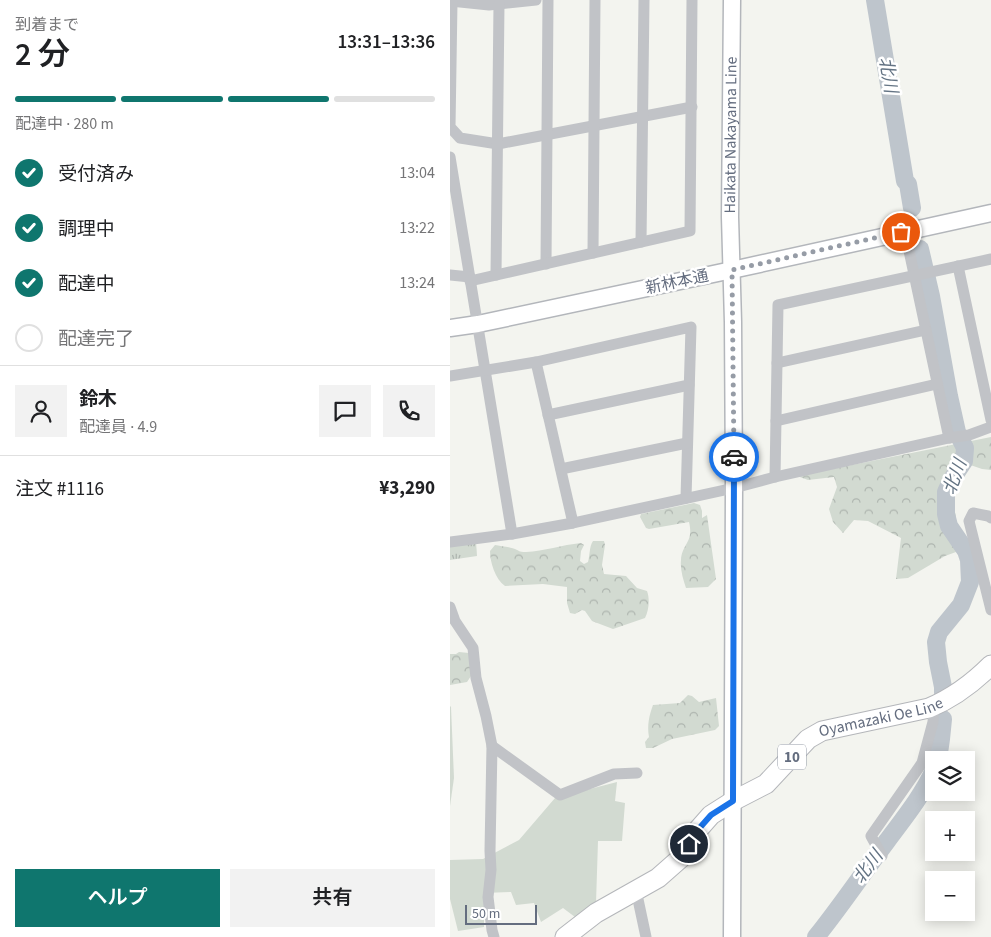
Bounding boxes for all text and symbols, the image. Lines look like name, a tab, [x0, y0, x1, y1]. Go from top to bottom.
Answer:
text: 到着まで	[15, 14, 79, 36]
text: 13:31–13:36	[337, 29, 435, 56]
text: 2 分	[15, 32, 70, 78]
water label: 北川	[873, 55, 904, 97]
street label: Haikata Nakayama Line	[719, 56, 742, 214]
text: 配達中 · 280 m	[15, 113, 114, 135]
icon: check	[15, 159, 43, 187]
text: 受付済み	[58, 161, 134, 188]
text: 13:04	[399, 162, 435, 184]
pin	[880, 211, 922, 253]
icon: check	[15, 214, 43, 242]
text: 調理中	[58, 216, 115, 243]
text: 13:22	[399, 217, 435, 239]
icon: bag	[887, 218, 915, 246]
street label: 新林本通	[643, 265, 711, 299]
icon: check	[15, 269, 43, 297]
text: 配達中	[58, 271, 115, 298]
text: 13:24	[399, 272, 435, 294]
text: 配達完了	[58, 326, 134, 353]
button: person	[15, 385, 67, 437]
button: chat	[319, 385, 371, 437]
button: phone	[383, 385, 435, 437]
text: 鈴木	[79, 386, 117, 413]
text: 配達員 · 4.9	[79, 416, 157, 438]
courier	[709, 432, 759, 482]
icon: car	[720, 443, 748, 471]
water label: 北川	[937, 454, 974, 498]
text: ¥3,290	[379, 475, 435, 502]
text: 注文 #1116	[15, 476, 104, 503]
street label: Oyamazaki Oe Line	[817, 692, 947, 742]
road number: 10	[778, 744, 806, 770]
map controls	[925, 751, 975, 921]
button: layers	[925, 751, 975, 801]
button: +	[925, 811, 975, 861]
pin	[668, 823, 710, 865]
icon: home	[675, 830, 703, 858]
water label: 北川	[847, 844, 890, 889]
button: ヘルプ	[15, 869, 220, 927]
button: 共有	[230, 869, 435, 927]
button: −	[925, 871, 975, 921]
scale bar	[465, 902, 538, 925]
text: 50 m	[472, 904, 500, 924]

